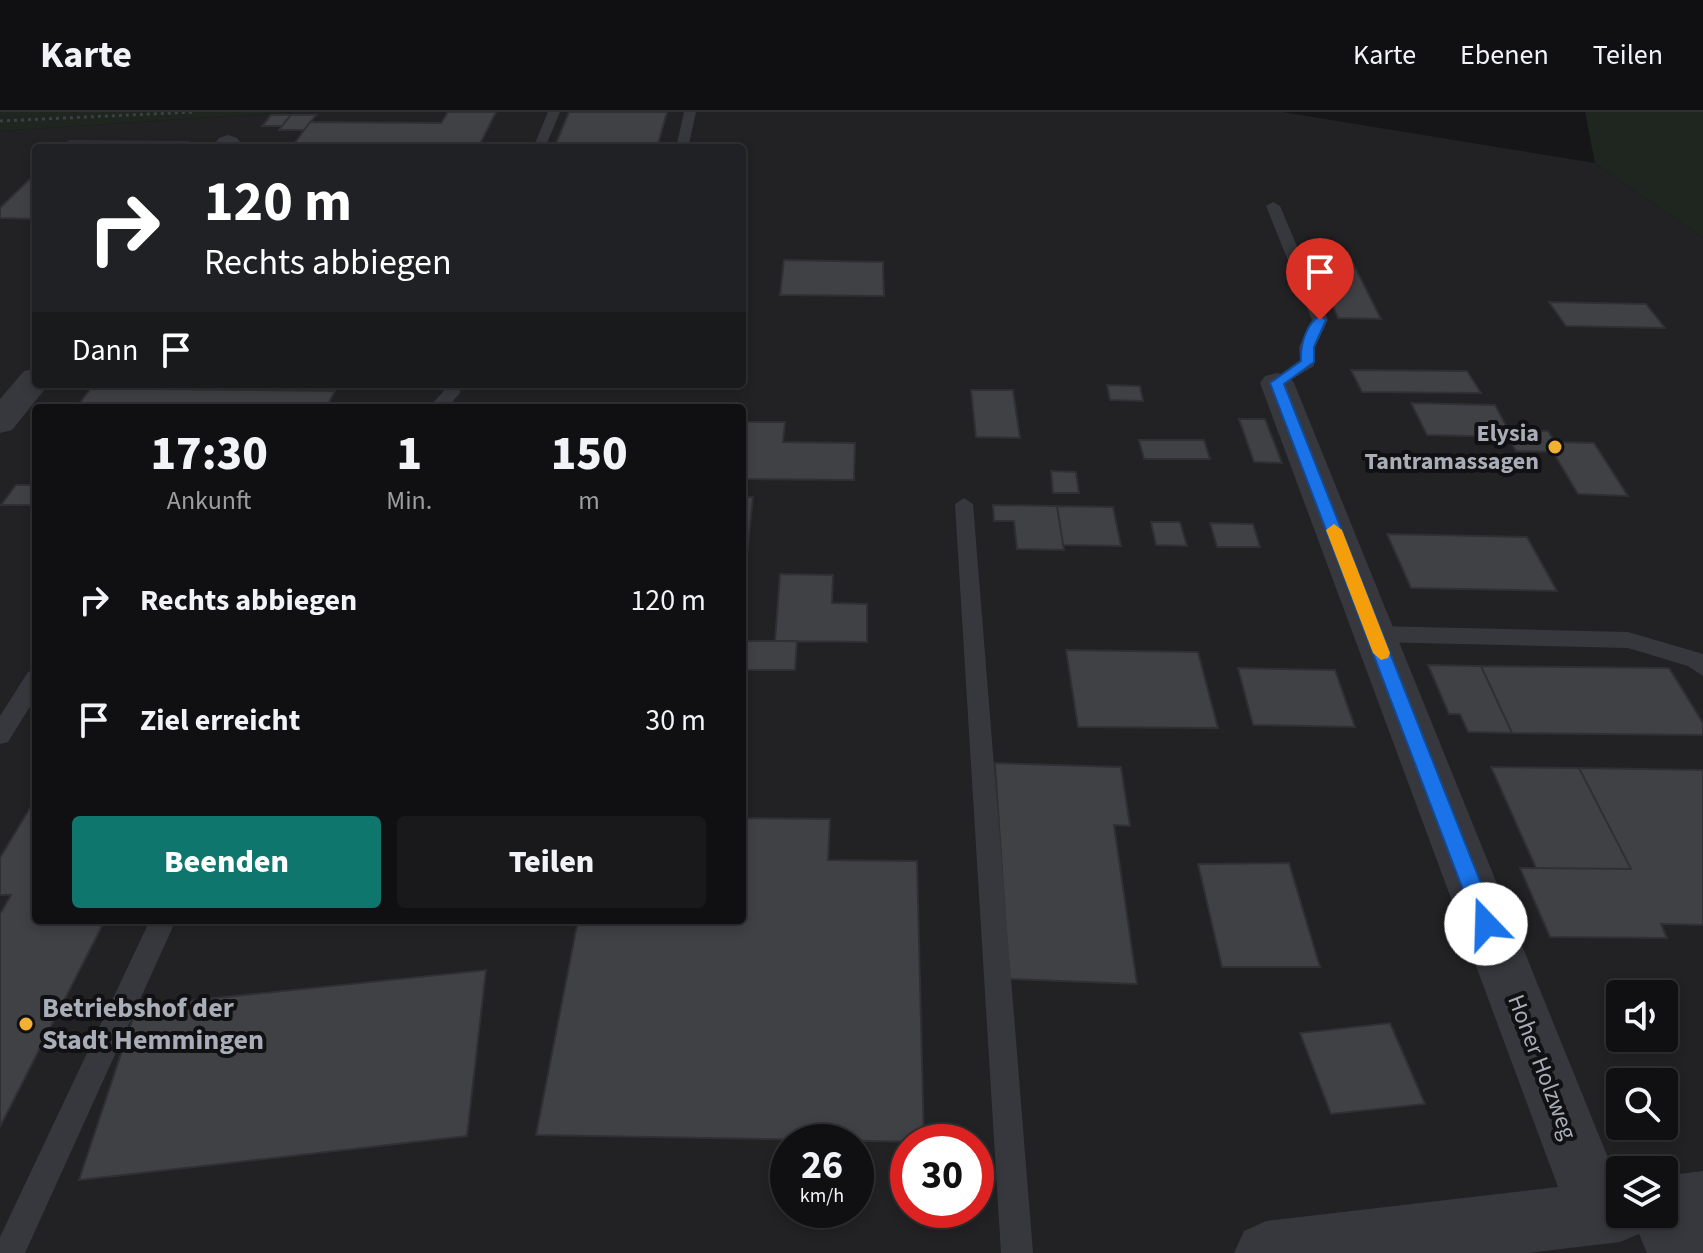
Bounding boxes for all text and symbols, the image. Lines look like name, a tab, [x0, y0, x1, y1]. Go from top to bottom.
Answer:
text: Karte	[40, 28, 132, 82]
text: Karte	[1353, 35, 1416, 75]
text: Ebenen	[1460, 35, 1549, 75]
text: Teilen	[1593, 35, 1663, 75]
text: 120 m	[204, 163, 352, 242]
icon: right	[72, 176, 176, 280]
text: Rechts abbiegen	[204, 237, 452, 288]
pin	[1286, 238, 1354, 320]
icon: arrive	[1298, 250, 1342, 294]
icon: arrive	[154, 328, 198, 372]
text: Dann	[72, 329, 138, 372]
place label: Elysia Tantramassagen	[1364, 416, 1539, 479]
text: 17:30	[150, 420, 268, 488]
text: 1	[396, 420, 422, 488]
text: 150	[551, 420, 628, 488]
marker: Elysia Tantramassagen	[1546, 438, 1564, 456]
text: Ankunft	[167, 482, 251, 519]
text: Min.	[386, 482, 432, 519]
text: m	[578, 482, 600, 519]
icon: right	[72, 578, 116, 622]
text: Rechts abbiegen	[140, 579, 357, 622]
text: 120 m	[630, 579, 706, 622]
icon: arrive	[72, 698, 116, 742]
text: Ziel erreicht	[140, 699, 300, 742]
text: 30 m	[645, 699, 706, 742]
button: Beenden	[72, 816, 381, 908]
button: Teilen	[397, 816, 706, 908]
position arrow	[1444, 882, 1528, 966]
map controls	[1606, 980, 1678, 1228]
button: sound	[1606, 980, 1678, 1052]
place label: Betriebshof der Stadt Hemmingen	[42, 988, 264, 1060]
street label: Hoher Holzweg	[1498, 989, 1586, 1145]
marker: Betriebshof der Stadt Hemmingen	[17, 1015, 35, 1033]
button: search	[1606, 1068, 1678, 1140]
speed limit sign: 30	[890, 1124, 994, 1228]
text: 26	[801, 1137, 843, 1194]
button: layers	[1606, 1156, 1678, 1228]
text: km/h	[800, 1182, 844, 1210]

